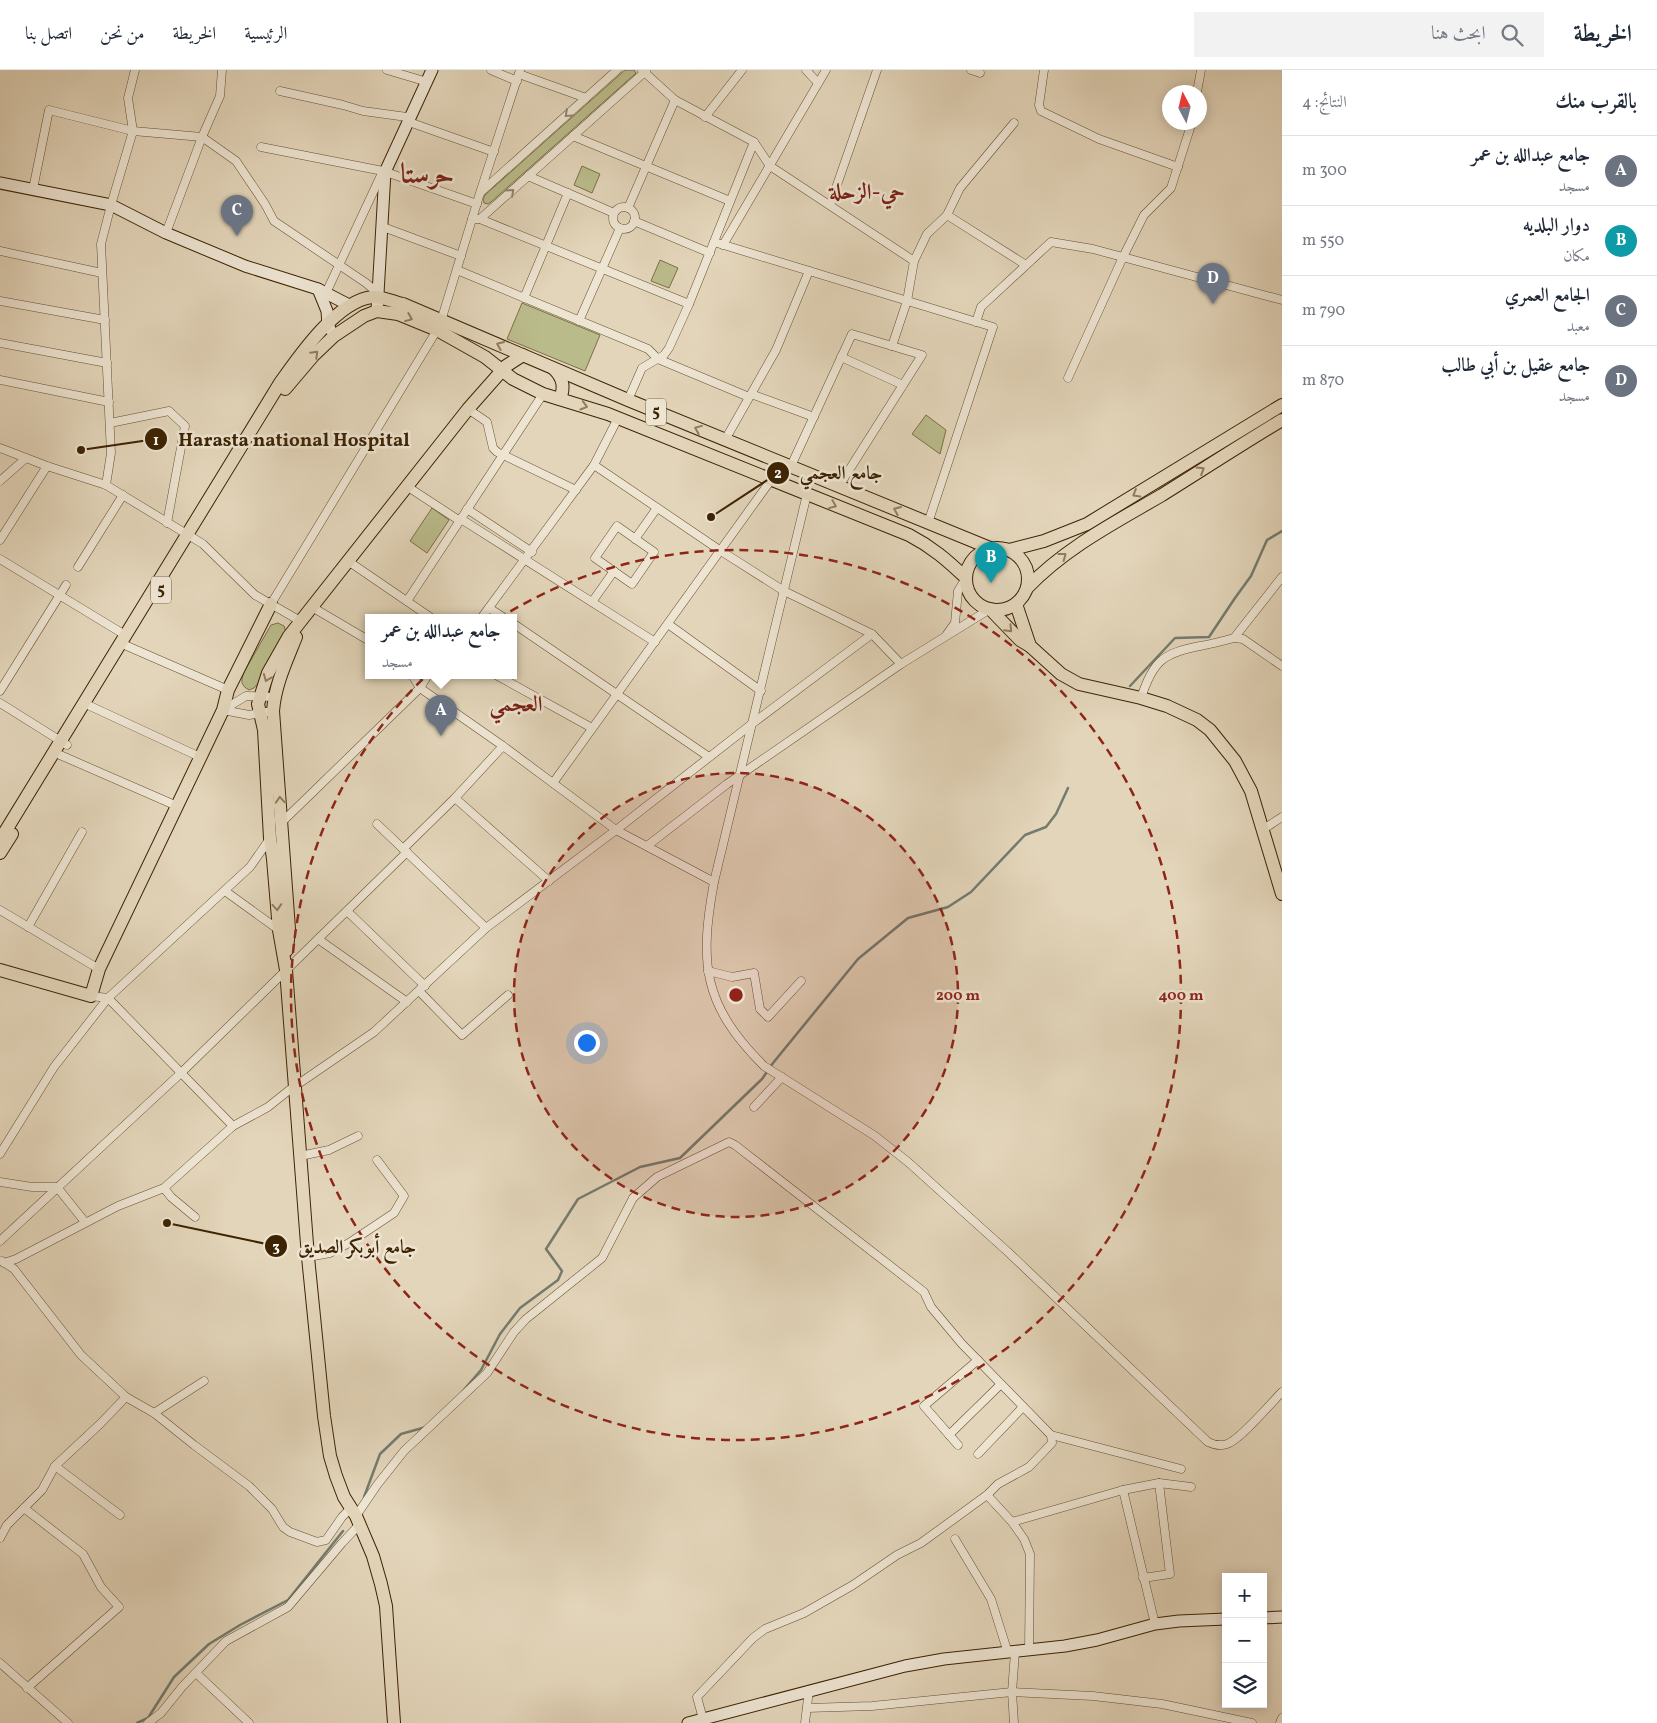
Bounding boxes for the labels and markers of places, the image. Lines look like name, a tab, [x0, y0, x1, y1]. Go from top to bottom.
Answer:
pin: C	[221, 195, 253, 236]
pin: D	[1197, 263, 1229, 304]
callout: Harasta national Hospital	[143, 422, 420, 456]
callout: جامع العجمي	[765, 456, 893, 490]
pin: B	[975, 542, 1007, 583]
pin: A	[425, 695, 457, 736]
centre of rings	[727, 986, 745, 1004]
callout: جامع أبوبكر الصديق	[264, 1229, 426, 1263]

